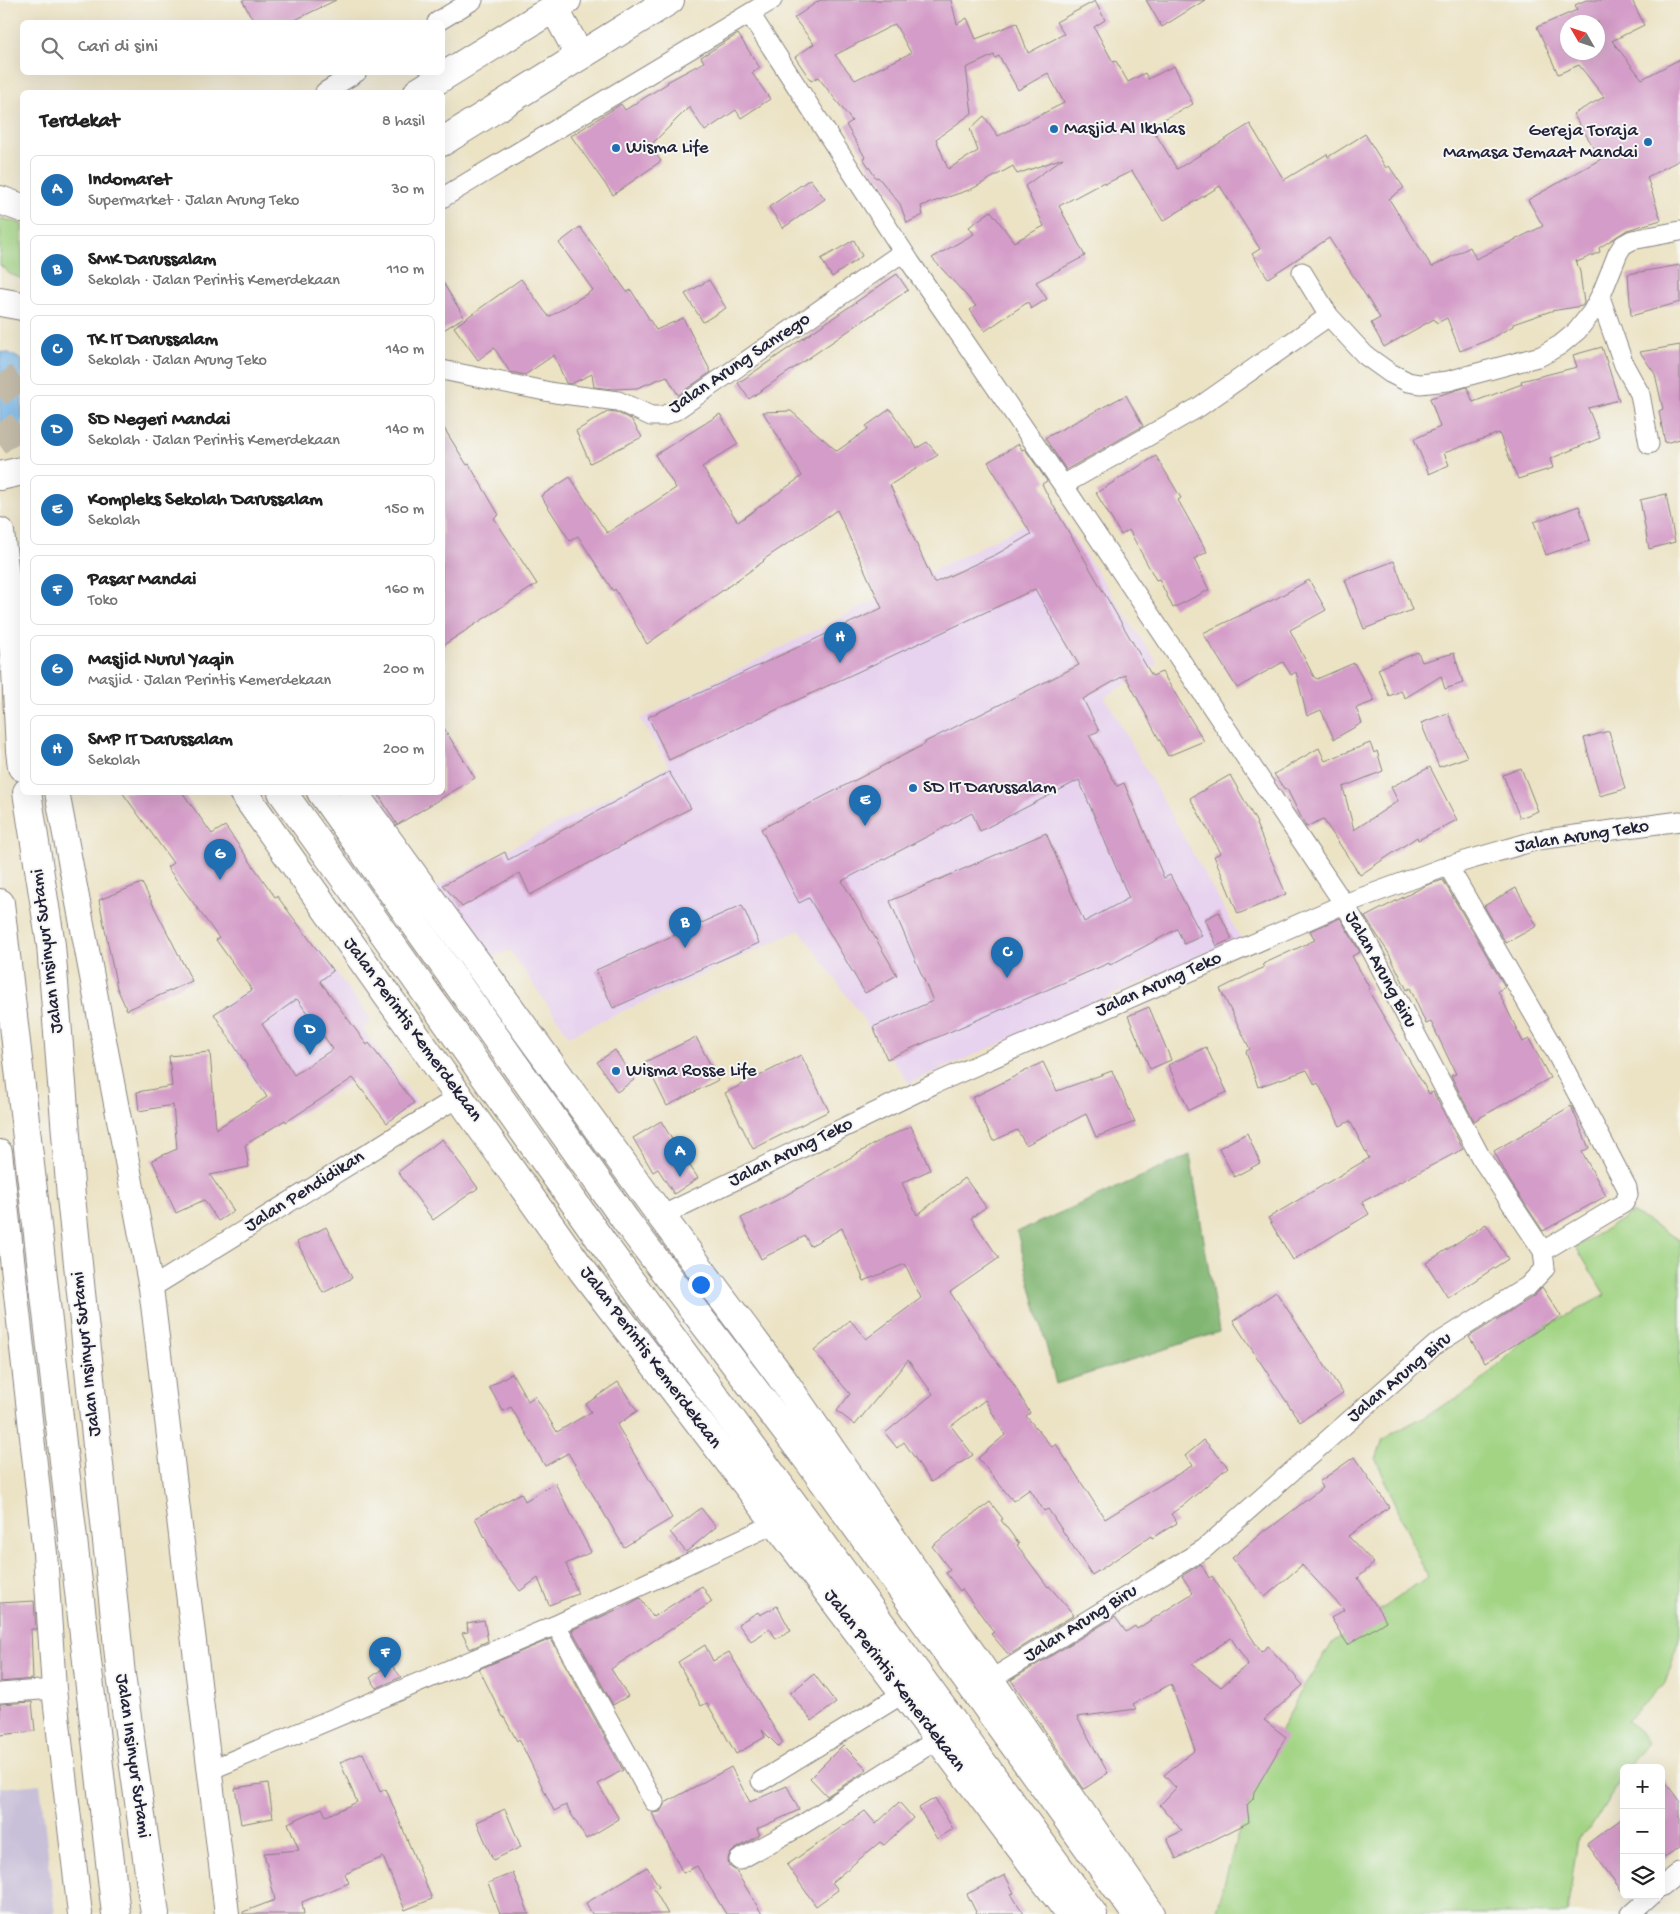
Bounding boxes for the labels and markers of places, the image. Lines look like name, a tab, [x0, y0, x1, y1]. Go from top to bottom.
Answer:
place label: Masjid Al Ikhlas	[1064, 118, 1186, 141]
place label: Gereja Toraja Mamasa Jemaat Mandai	[1443, 120, 1639, 165]
marker: Masjid Al Ikhlas	[1048, 123, 1060, 135]
marker: Gereja Toraja Mamasa Jemaat Mandai	[1642, 136, 1654, 148]
place label: Wisma Life	[626, 137, 709, 160]
marker: Wisma Life	[610, 142, 622, 154]
pin: H	[824, 622, 856, 663]
place label: SD IT Darussalam	[923, 777, 1057, 800]
marker: SD IT Darussalam	[907, 782, 919, 794]
pin: E	[849, 785, 881, 826]
pin: G	[204, 839, 236, 880]
pin: B	[669, 907, 701, 948]
pin: C	[991, 937, 1023, 978]
pin: D	[294, 1014, 326, 1055]
place label: Wisma Rosse Life	[626, 1060, 757, 1083]
marker: Wisma Rosse Life	[610, 1065, 622, 1077]
pin: A	[664, 1136, 696, 1177]
pin: F	[369, 1637, 401, 1678]

